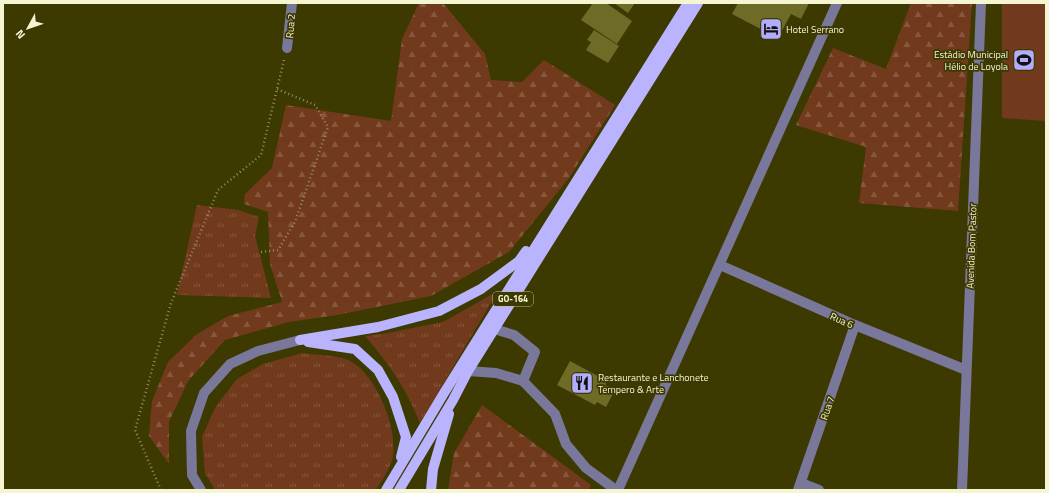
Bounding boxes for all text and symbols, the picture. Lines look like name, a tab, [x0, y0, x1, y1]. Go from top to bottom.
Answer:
north arrow	[8, 8, 48, 48]
street label: Rua 2	[282, 13, 299, 39]
hotel icon: Hotel Serrano	[758, 16, 784, 42]
place label: Hotel Serrano	[786, 22, 844, 37]
text: N	[12, 26, 29, 42]
place label: Estádio Municipal Hélio de Loyola	[934, 47, 1008, 74]
sports icon: Estádio Municipal Hélio de Loyola	[1011, 47, 1037, 73]
street label: Avenida Bom Pastor	[963, 203, 981, 289]
road number: GO-164	[493, 292, 533, 306]
street label: Rua 6	[828, 309, 856, 332]
restaurant icon: Restaurante e Lanchonete Tempero & Arte	[569, 370, 595, 396]
place label: Restaurante e Lanchonete Tempero & Arte	[598, 370, 709, 397]
street label: Rua 7	[816, 394, 839, 422]

